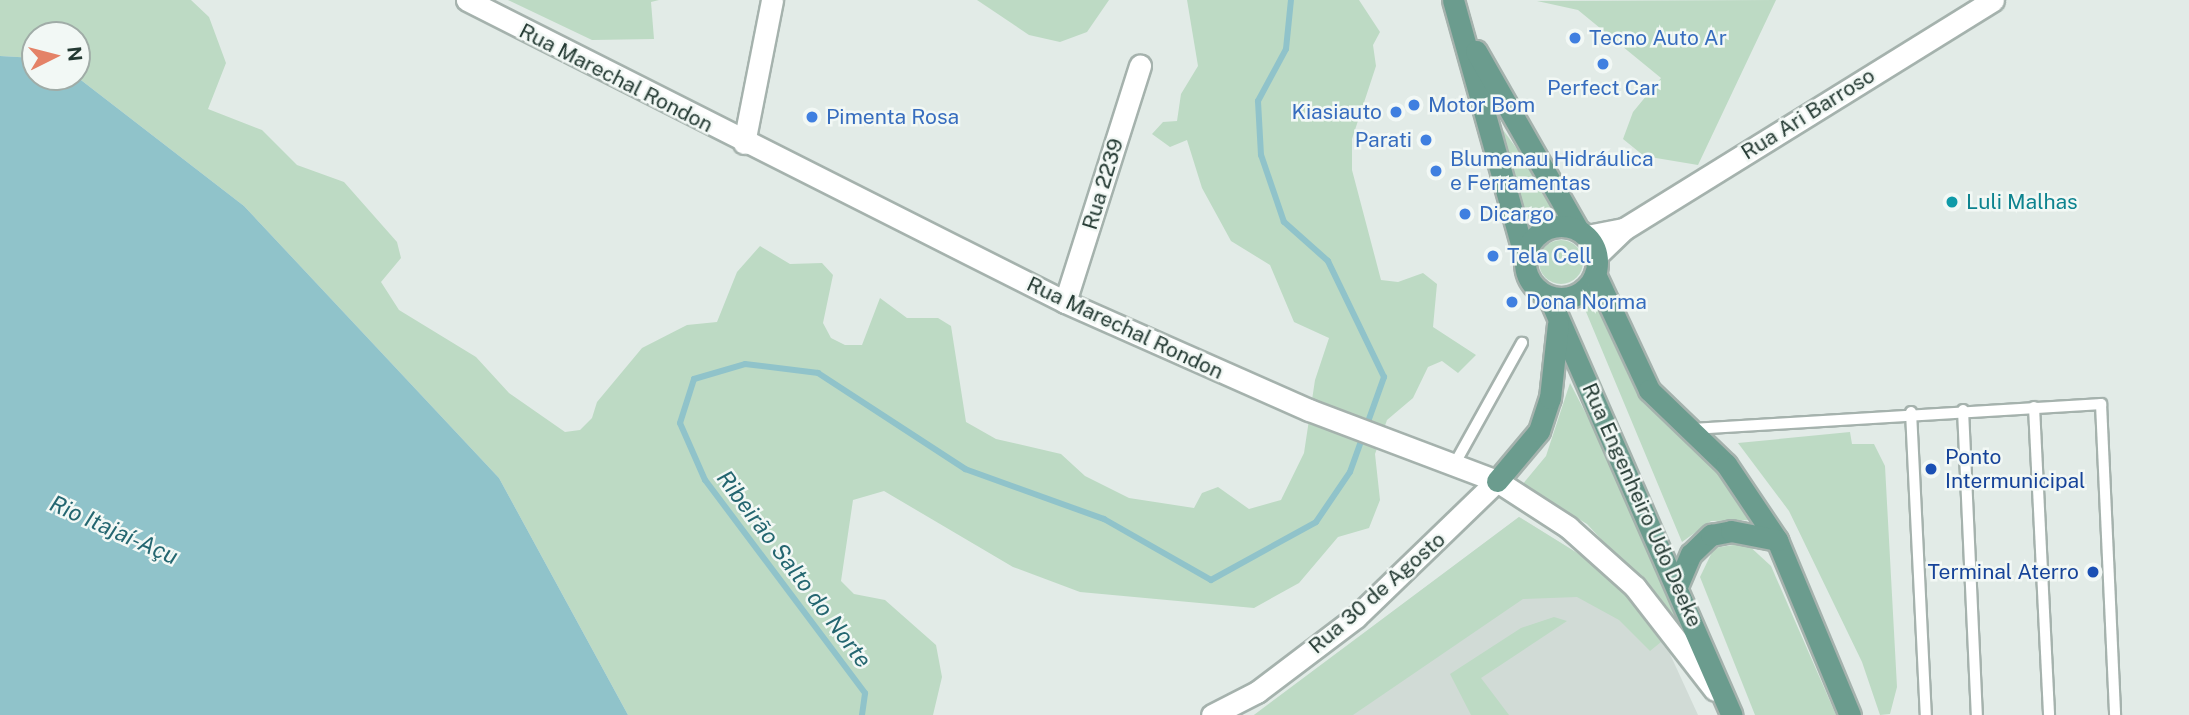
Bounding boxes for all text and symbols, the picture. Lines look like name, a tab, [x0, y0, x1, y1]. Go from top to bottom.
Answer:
street label: Rua Marechal Rondon	[515, 18, 717, 138]
north arrow	[21, 21, 91, 91]
place label: Tecno Auto Ar	[1589, 25, 1727, 51]
marker: Tecno Auto Ar	[1567, 30, 1583, 46]
text: N	[63, 45, 87, 63]
marker: Perfect Car	[1595, 56, 1611, 72]
street label: Rua Ari Barroso	[1737, 63, 1879, 165]
place label: Perfect Car	[1547, 75, 1659, 101]
place label: Motor Bom	[1428, 92, 1535, 118]
marker: Motor Bom	[1406, 97, 1422, 113]
place label: Kiasiauto	[1292, 99, 1382, 125]
place label: Pimenta Rosa	[826, 104, 959, 130]
marker: Kiasiauto	[1388, 104, 1404, 120]
marker: Pimenta Rosa	[804, 109, 820, 125]
place label: Parati	[1355, 127, 1412, 153]
marker: Parati	[1418, 132, 1434, 148]
street label: Rua 2239	[1077, 135, 1129, 233]
place label: Blumenau Hidráulica e Ferramentas	[1450, 146, 1654, 196]
marker: Blumenau Hidráulica e Ferramentas	[1428, 163, 1444, 179]
place label: Luli Malhas	[1966, 189, 2078, 215]
marker: Luli Malhas	[1944, 194, 1960, 210]
place label: Dicargo	[1479, 201, 1554, 227]
marker: Dicargo	[1457, 206, 1473, 222]
place label: Tela Cell	[1507, 243, 1592, 269]
marker: Tela Cell	[1485, 248, 1501, 264]
street label: Rua Marechal Rondon	[1023, 271, 1227, 385]
place label: Dona Norma	[1526, 289, 1647, 315]
marker: Dona Norma	[1504, 294, 1520, 310]
street label: Rua Engenheiro Udo Deeke	[1577, 379, 1707, 631]
place label: Ponto Intermunicipal	[1945, 444, 2085, 494]
marker: Ponto Intermunicipal	[1923, 461, 1939, 477]
water label: Ribeirão Salto do Norte	[711, 465, 877, 673]
water label: Rio Itajaí-Açu	[45, 489, 183, 571]
street label: Rua 30 de Agosto	[1304, 527, 1450, 659]
place label: Terminal Aterro	[1928, 559, 2079, 585]
marker: Terminal Aterro	[2085, 564, 2101, 580]

